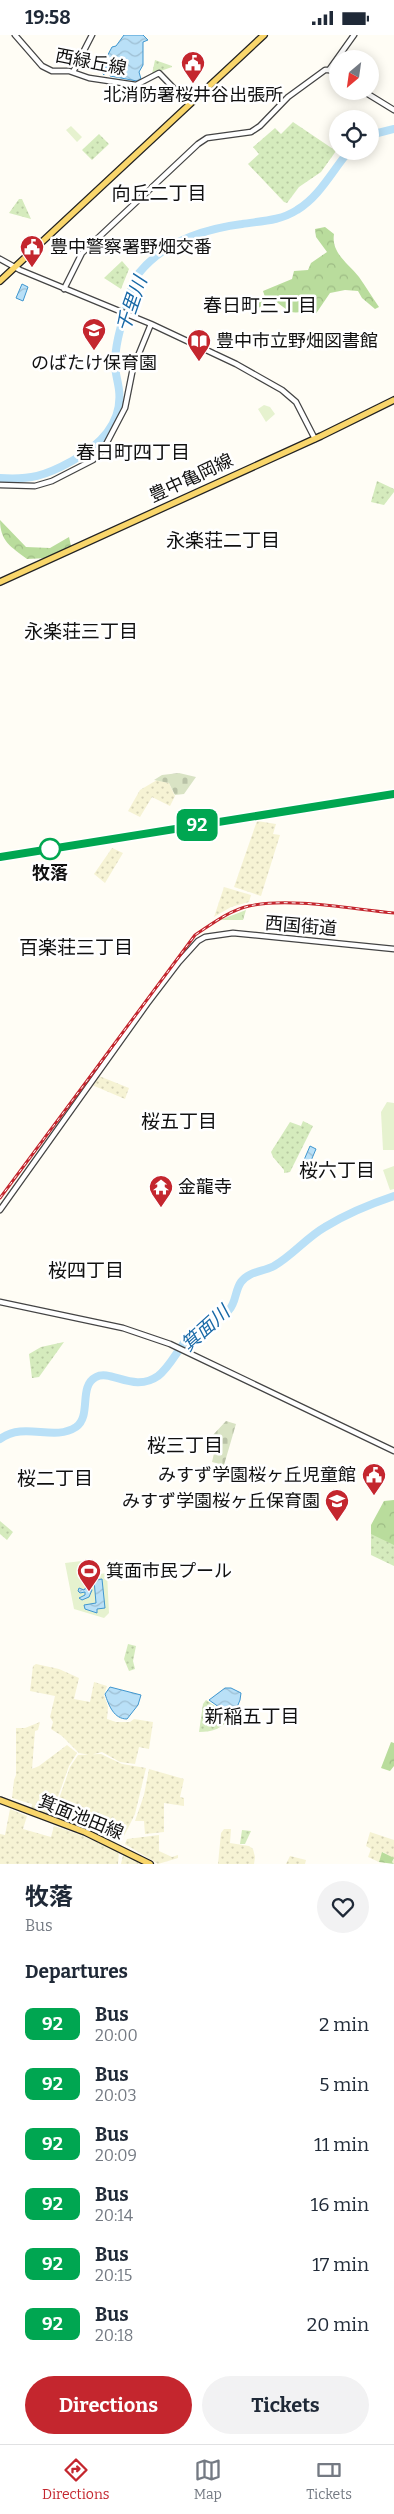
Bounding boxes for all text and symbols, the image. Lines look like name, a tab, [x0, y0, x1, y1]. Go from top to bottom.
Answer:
text: 19:58	[25, 6, 71, 29]
street label: 西緑丘線	[54, 44, 128, 80]
public building icon: 北消防署桜井谷出張所	[180, 50, 206, 84]
north arrow	[329, 50, 379, 100]
map controls	[329, 50, 379, 160]
place label: 北消防署桜井谷出張所	[103, 84, 283, 106]
button: locate	[329, 110, 379, 160]
district label: 向丘二丁目	[111, 182, 207, 205]
public building icon: 豊中警察署野畑交番	[19, 234, 45, 268]
place label: 豊中警察署野畑交番	[50, 236, 212, 258]
water label: 千里川	[111, 272, 152, 335]
district label: 春日町三丁目	[203, 294, 317, 317]
school or university icon: のばたけ保育園	[81, 317, 107, 351]
library icon: 豊中市立野畑図書館	[186, 328, 212, 362]
place label: 豊中市立野畑図書館	[216, 330, 378, 352]
place label: のばたけ保育園	[31, 352, 157, 374]
district label: 春日町四丁目	[76, 441, 190, 464]
street label: 豊中亀岡線	[146, 449, 236, 507]
district label: 永楽荘二丁目	[166, 529, 280, 552]
district label: 永楽荘三丁目	[24, 620, 138, 643]
line badge: 92	[174, 809, 220, 841]
text: 92	[187, 814, 207, 836]
marker: 牧落	[39, 838, 61, 860]
place label: 牧落	[32, 862, 68, 884]
street label: 西国街道	[264, 912, 338, 940]
district label: 百楽荘三丁目	[19, 936, 133, 959]
district label: 桜五丁目	[141, 1110, 217, 1133]
district label: 桜六丁目	[299, 1159, 375, 1182]
temple icon: 金龍寺	[148, 1174, 174, 1208]
place label: 金龍寺	[178, 1176, 232, 1198]
district label: 桜四丁目	[48, 1259, 124, 1282]
water label: 箕面川	[176, 1299, 236, 1356]
district label: 桜三丁目	[147, 1434, 223, 1457]
public building icon: みすず学園桜ヶ丘児童館	[361, 1462, 387, 1496]
place label: みすず学園桜ヶ丘児童館	[158, 1464, 356, 1486]
district label: 桜二丁目	[17, 1467, 93, 1490]
school or university icon: みすず学園桜ヶ丘保育園	[324, 1488, 350, 1522]
place label: みすず学園桜ヶ丘保育園	[122, 1490, 320, 1512]
sports icon: 箕面市民プール	[76, 1558, 102, 1592]
place label: 箕面市民プール	[106, 1560, 232, 1582]
district label: 新稲五丁目	[204, 1705, 300, 1728]
street label: 箕面池田線	[35, 1790, 127, 1844]
button: heart	[317, 1881, 369, 1933]
text: 牧落	[25, 1883, 73, 1911]
text: Bus	[25, 1916, 53, 1935]
text: Departures	[25, 1960, 128, 1983]
text: Bus	[95, 2003, 129, 2026]
text: 92	[42, 2013, 63, 2035]
text: 2 min	[319, 2013, 369, 2036]
text: 20:00	[95, 2026, 138, 2045]
text: Bus	[95, 2063, 129, 2086]
text: 92	[42, 2073, 63, 2095]
text: 5 min	[319, 2073, 369, 2096]
text: 20:03	[95, 2086, 137, 2105]
text: Bus	[95, 2123, 129, 2146]
text: 92	[42, 2133, 63, 2155]
text: 11 min	[314, 2133, 369, 2156]
text: 20:09	[95, 2146, 137, 2165]
text: Bus	[95, 2183, 129, 2206]
text: 92	[42, 2193, 63, 2215]
text: 16 min	[311, 2193, 369, 2216]
text: 20:14	[95, 2206, 133, 2225]
text: Bus	[95, 2243, 129, 2266]
text: 92	[42, 2253, 63, 2275]
text: 17 min	[312, 2253, 369, 2276]
text: 20:15	[95, 2266, 132, 2285]
text: Bus	[95, 2303, 129, 2326]
text: 92	[42, 2313, 63, 2335]
text: 20 min	[307, 2313, 369, 2336]
text: 20:18	[95, 2326, 133, 2345]
button: Directions	[25, 2376, 192, 2434]
button: Tickets	[202, 2376, 369, 2434]
tab: Directions	[42, 2456, 109, 2503]
tab: Map	[194, 2456, 222, 2503]
tab: Tickets	[306, 2456, 352, 2503]

